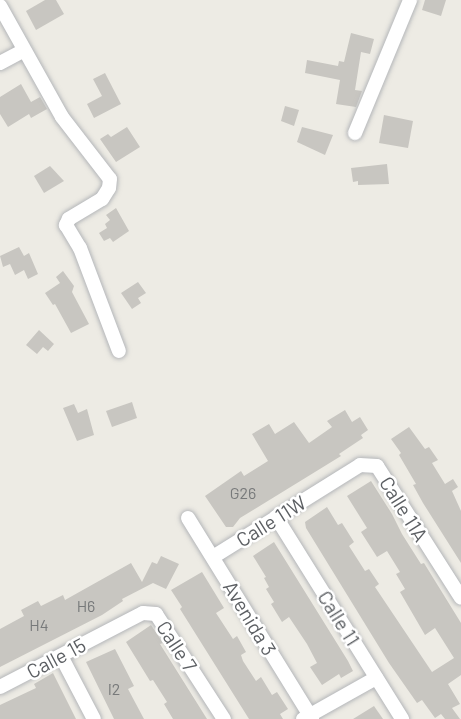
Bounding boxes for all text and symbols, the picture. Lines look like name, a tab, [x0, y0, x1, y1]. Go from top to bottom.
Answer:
street label: Calle 11A	[375, 472, 433, 546]
house number: G26	[230, 483, 256, 503]
street label: Calle 11W	[232, 490, 310, 552]
street label: Avenida 3	[218, 576, 282, 660]
street label: Calle 11	[313, 586, 365, 650]
house number: H6	[77, 596, 95, 616]
house number: H4	[29, 615, 49, 635]
street label: Calle 7	[152, 616, 202, 676]
street label: Calle 15	[22, 633, 90, 683]
house number: I2	[108, 679, 120, 699]

